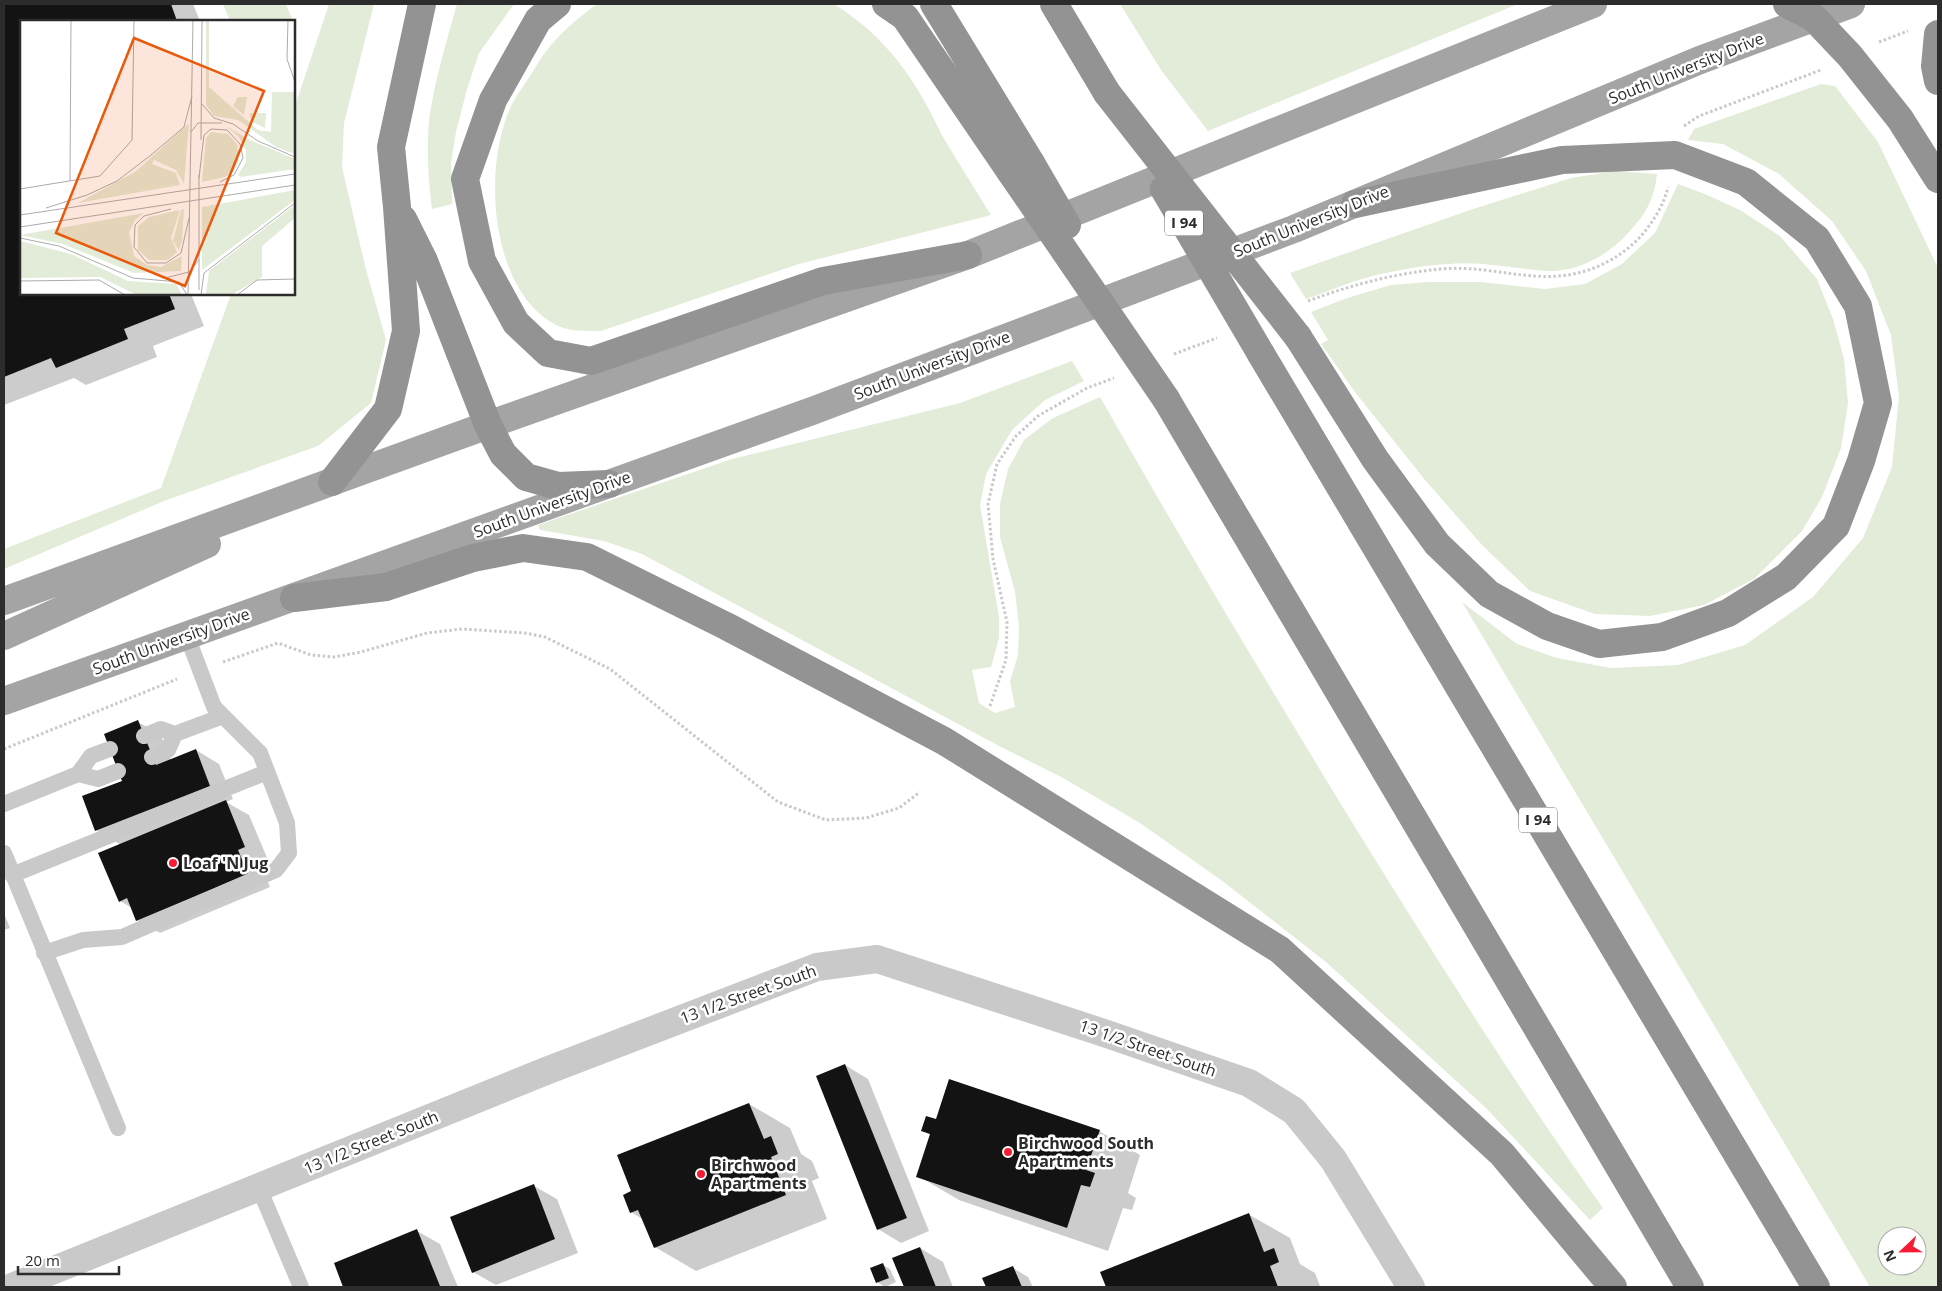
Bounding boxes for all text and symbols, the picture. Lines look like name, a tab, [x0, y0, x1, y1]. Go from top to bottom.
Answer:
inset map	[20, 20, 295, 295]
street label: South University Drive	[1605, 27, 1767, 109]
street label: South University Drive	[1230, 180, 1392, 262]
road number: I 94	[1165, 210, 1203, 236]
street label: South University Drive	[851, 325, 1013, 405]
street label: South University Drive	[470, 465, 634, 543]
street label: South University Drive	[89, 602, 253, 680]
road number: I 94	[1519, 808, 1557, 832]
place label: Loaf 'N Jug	[183, 852, 268, 874]
marker: Loaf 'N Jug	[167, 857, 179, 869]
street label: 13 1/2 Street South	[677, 959, 819, 1029]
street label: 13 1/2 Street South	[1077, 1014, 1219, 1082]
street label: 13 1/2 Street South	[300, 1105, 442, 1179]
place label: Birchwood South Apartments	[1018, 1132, 1154, 1172]
marker: Birchwood South Apartments	[1002, 1146, 1014, 1158]
place label: Birchwood Apartments	[711, 1154, 807, 1194]
marker: Birchwood Apartments	[695, 1168, 707, 1180]
north arrow	[1877, 1226, 1927, 1276]
scale bar	[18, 1244, 119, 1276]
text: N	[1879, 1247, 1900, 1265]
text: 20 m	[25, 1250, 60, 1270]

